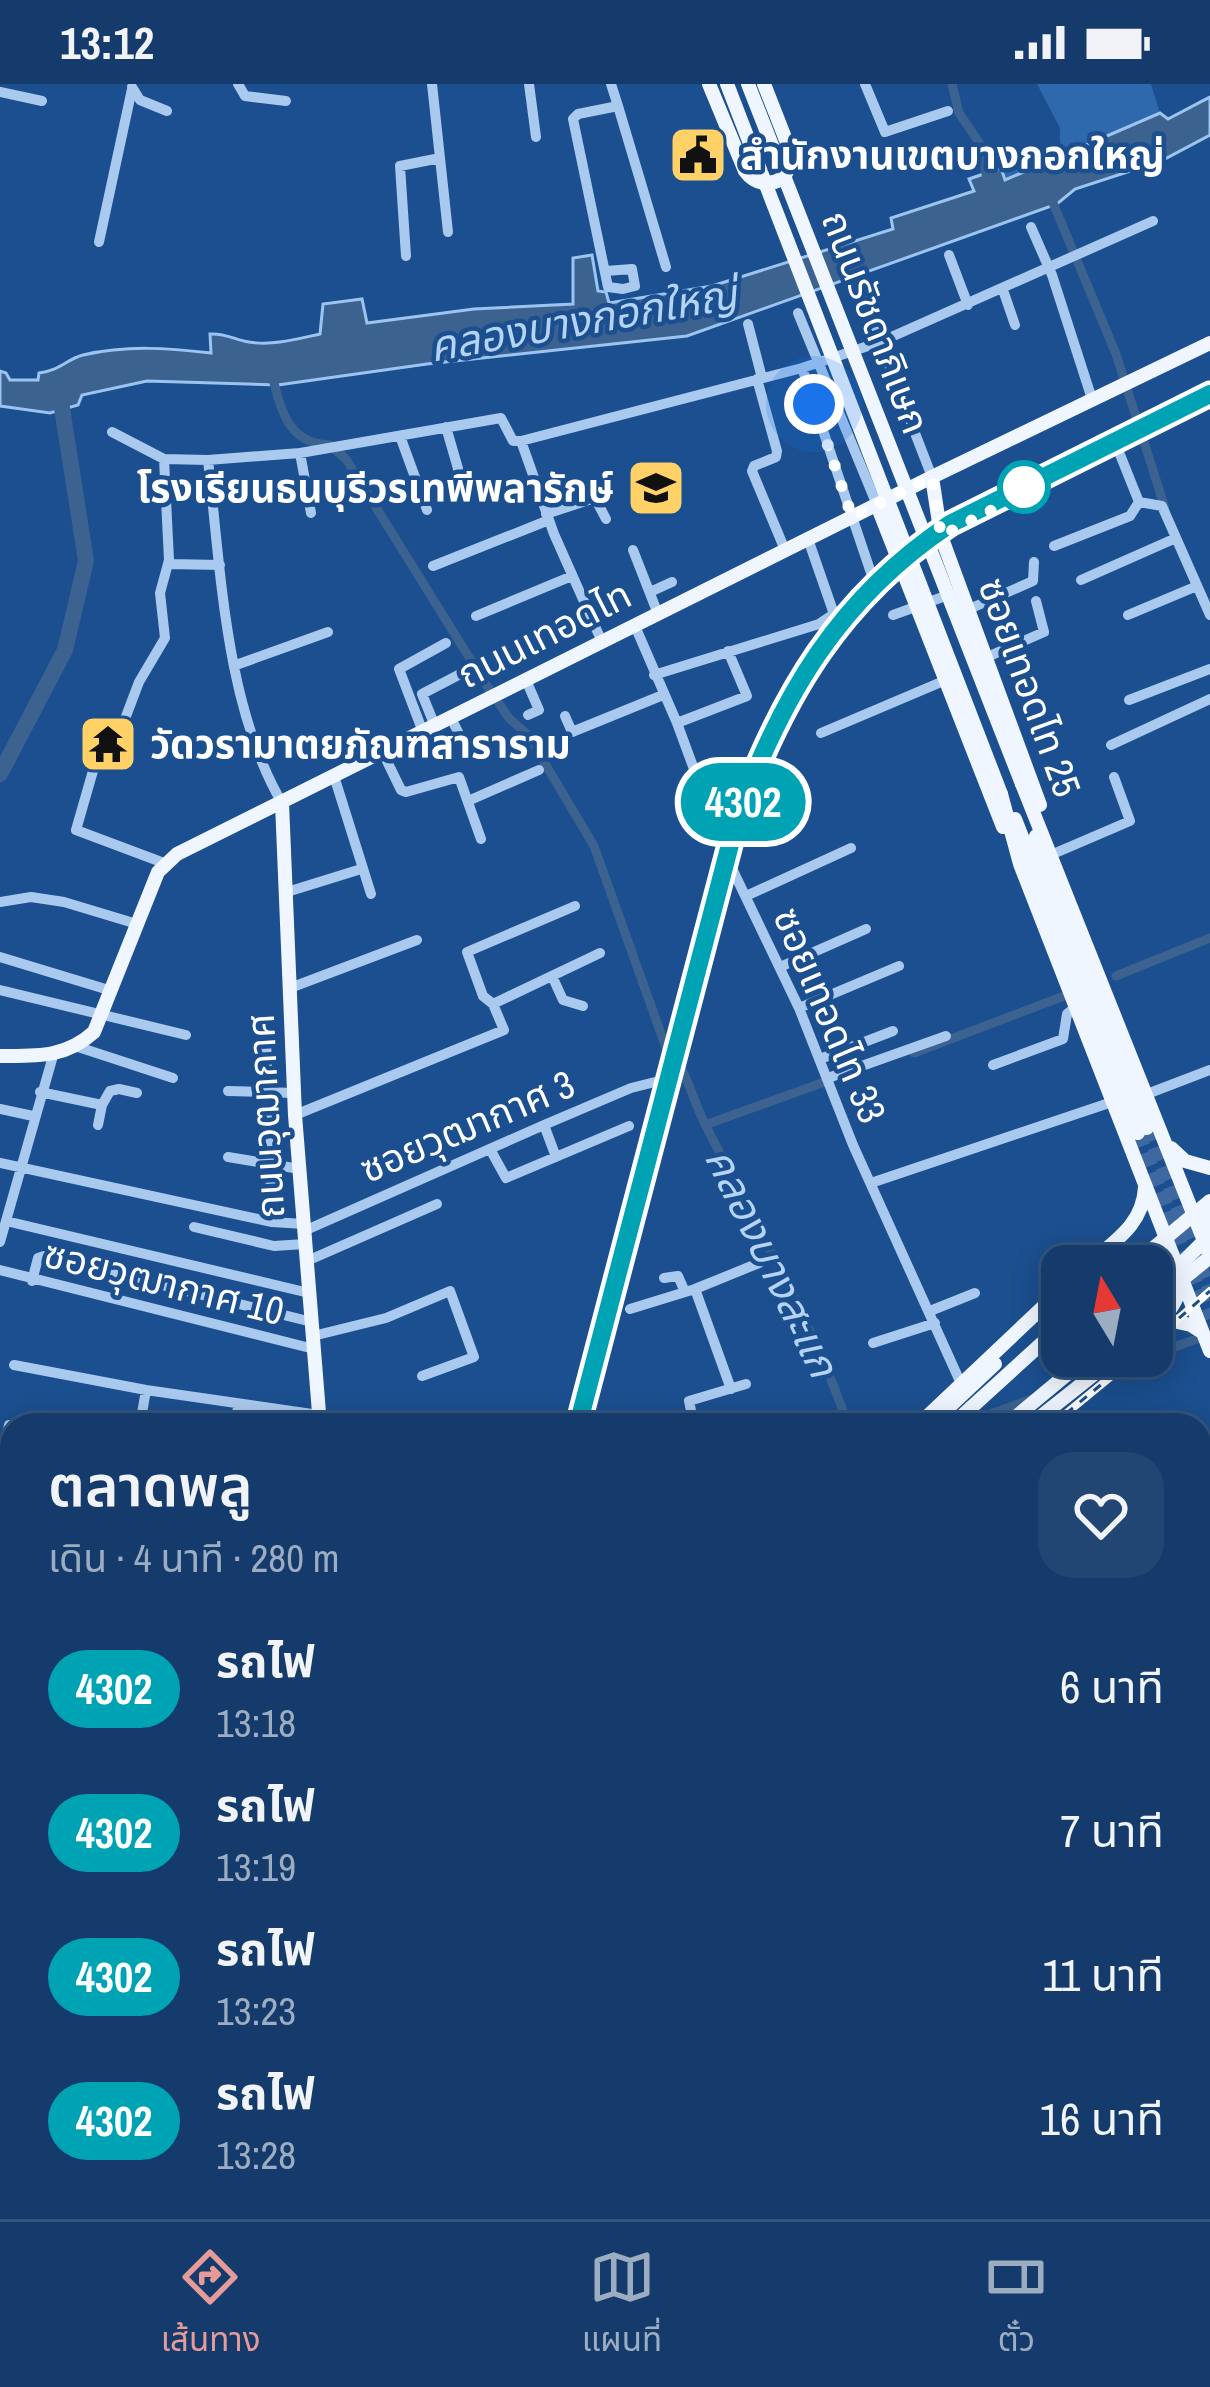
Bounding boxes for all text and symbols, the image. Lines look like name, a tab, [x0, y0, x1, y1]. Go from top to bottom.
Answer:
text: 13:12	[60, 12, 154, 73]
public building icon: สำนักงานเขตบางกอกใหญ่	[667, 124, 729, 186]
place label: สำนักงานเขตบางกอกใหญ่	[740, 129, 1165, 181]
street label: ถนนรัชดาภิเษก	[810, 203, 942, 441]
water label: คลองบางกอกใหญ่	[425, 264, 747, 375]
your location	[784, 374, 844, 434]
school or university icon: โรงเรียนธนบุรีวรเทพีพลารักษ์	[625, 457, 687, 519]
place label: โรงเรียนธนบุรีวรเทพีพลารักษ์	[137, 462, 614, 514]
unlabelled marker	[999, 462, 1049, 512]
street label: ถนนเทอดไท	[448, 568, 640, 700]
street label: ซอยเทอดไท 25	[966, 571, 1094, 803]
temple icon: วัดวรามาตยภัณฑสาราราม	[77, 713, 139, 775]
place label: วัดวรามาตยภัณฑสาราราม	[150, 718, 571, 770]
line badge: 4302	[659, 763, 827, 841]
text: 4302	[705, 774, 781, 830]
street label: ซอยเทอดไท 33	[761, 899, 899, 1131]
street label: ถนนวุฒากาศ	[234, 1012, 296, 1220]
street label: ซอยวุฒากาศ 3	[352, 1058, 582, 1194]
water label: คลองบางสะแก	[692, 1138, 852, 1388]
street label: ซอยวุฒากาศ 10	[39, 1227, 289, 1337]
north arrow	[1041, 1245, 1173, 1377]
map controls	[1041, 1245, 1173, 1377]
text: ตลาดพลู	[48, 1447, 253, 1524]
button: heart	[1038, 1452, 1164, 1578]
text: เดิน · 4 นาที · 280 m	[48, 1532, 339, 1584]
text: รถไฟ	[216, 1630, 315, 1691]
text: 6 นาที	[1060, 1656, 1164, 1717]
text: 4302	[76, 1661, 152, 1717]
text: 13:18	[216, 1697, 296, 1749]
text: รถไฟ	[216, 1774, 315, 1835]
text: 7 นาที	[1060, 1800, 1164, 1861]
text: 4302	[76, 1805, 152, 1861]
text: 13:19	[216, 1841, 296, 1893]
text: รถไฟ	[216, 1918, 315, 1979]
text: 11 นาที	[1042, 1944, 1164, 2005]
text: 4302	[76, 1949, 152, 2005]
text: 13:23	[216, 1985, 296, 2037]
text: รถไฟ	[216, 2062, 315, 2123]
text: 16 นาที	[1039, 2088, 1164, 2149]
text: 4302	[76, 2093, 152, 2149]
text: 13:28	[216, 2129, 296, 2181]
tab: เส้นทาง	[161, 2244, 260, 2366]
tab: แผนที่	[582, 2244, 662, 2366]
tab: ตั๋ว	[983, 2244, 1049, 2366]

